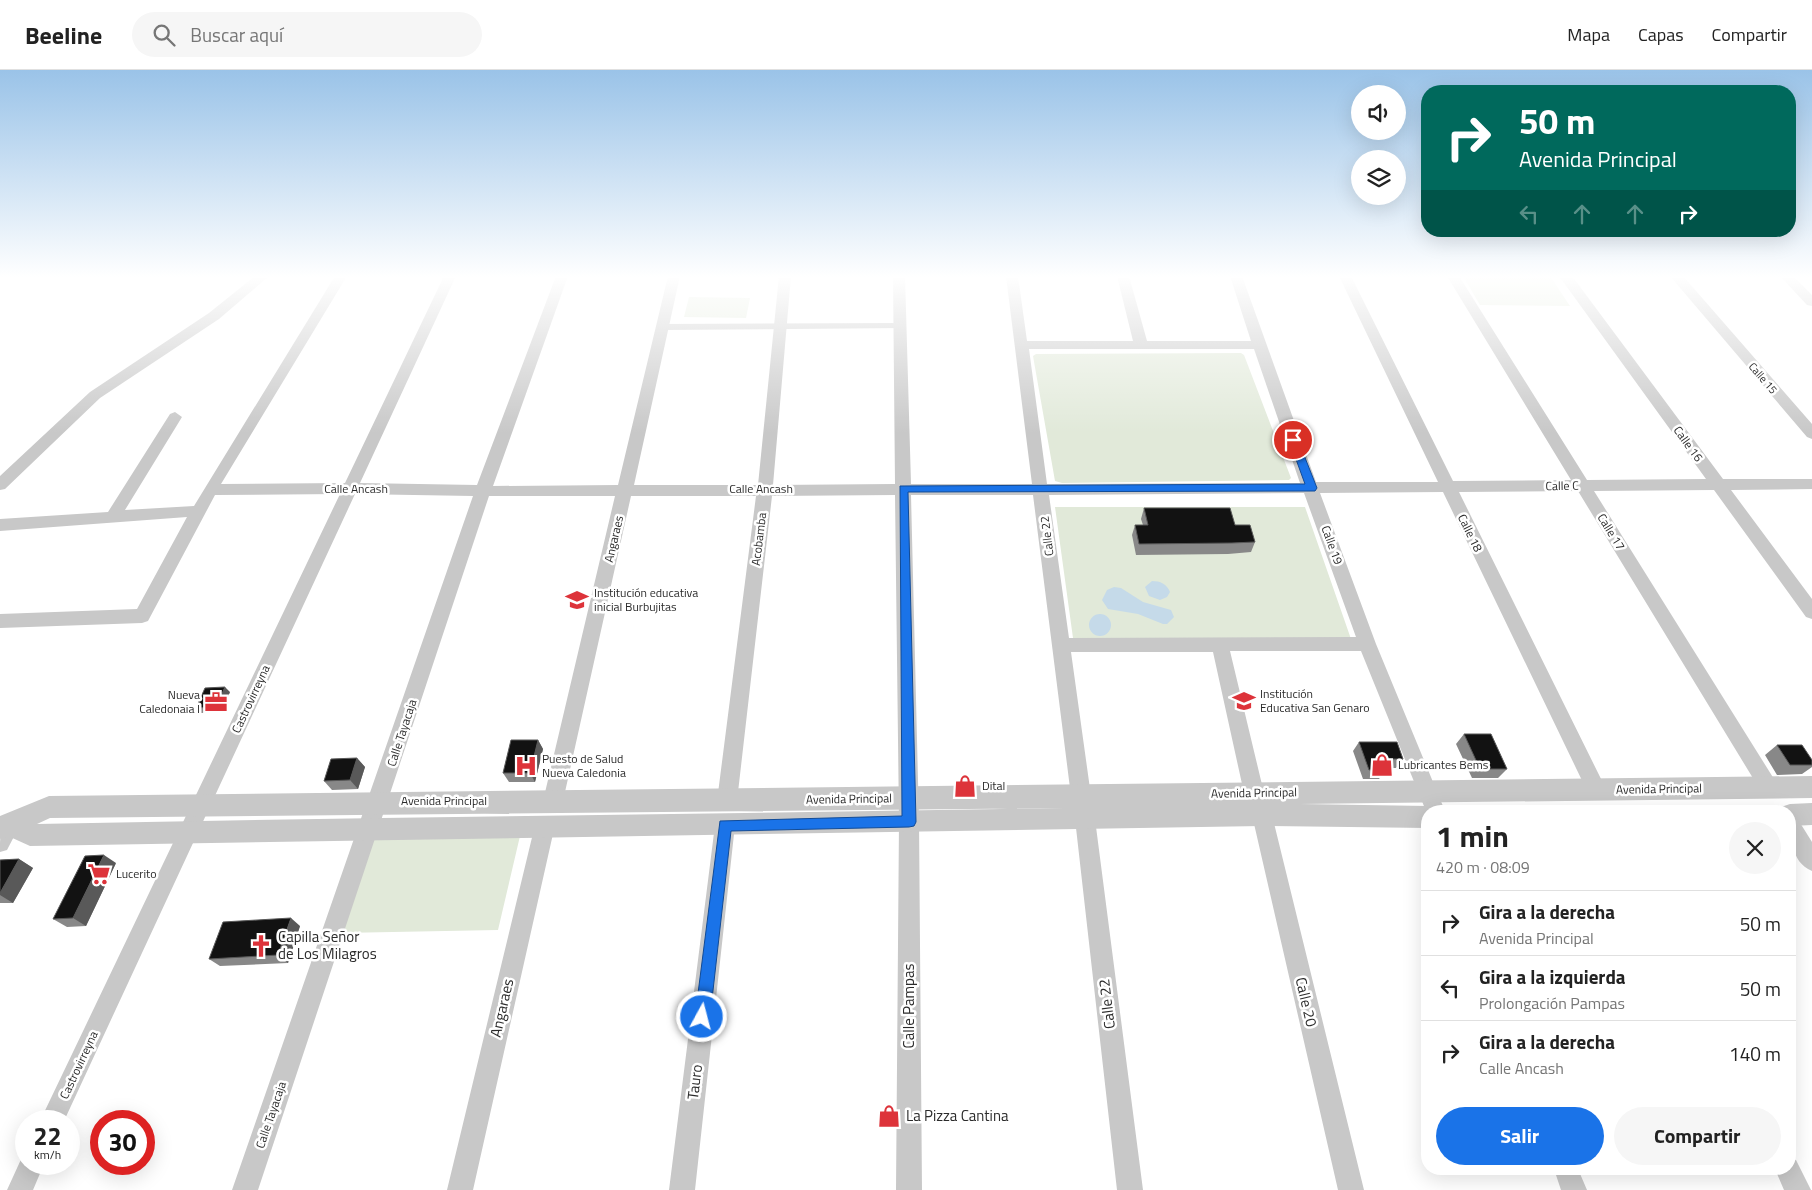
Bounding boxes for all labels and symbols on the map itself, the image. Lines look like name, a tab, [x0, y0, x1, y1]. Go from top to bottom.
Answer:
street label: Calle 15	[1745, 359, 1781, 397]
pin	[1272, 419, 1314, 461]
street label: Calle 16	[1669, 422, 1708, 466]
street label: Calle C	[1545, 476, 1579, 495]
street label: Calle Ancash	[324, 479, 388, 498]
street label: Calle Ancash	[729, 479, 793, 498]
street label: Calle 17	[1593, 510, 1630, 554]
street label: Acobamba	[746, 511, 771, 567]
street label: Calle 18	[1453, 511, 1488, 555]
street label: Angaraes	[599, 513, 628, 564]
street label: Calle 22	[1035, 515, 1058, 557]
street label: Calle 19	[1317, 523, 1348, 567]
place label: Institución educativa inicial Burbujitas	[594, 583, 698, 616]
school or university icon: Institución educativa inicial Burbujitas	[564, 587, 590, 613]
street label: Castrovirreyna	[226, 662, 275, 736]
place label: Institución Educativa San Genaro	[1260, 684, 1370, 717]
place label: Nueva Caledonaia I	[139, 685, 200, 718]
school or university icon: Institución Educativa San Genaro	[1231, 688, 1257, 714]
office icon: Nueva Caledonaia I	[203, 689, 229, 715]
street label: Calle Tayacaja	[382, 697, 421, 769]
place label: Puesto de Salud Nueva Caledonia	[542, 749, 626, 782]
shop icon: Lubricantes Bems	[1369, 752, 1395, 778]
hospital icon: Puesto de Salud Nueva Caledonia	[513, 753, 539, 779]
place label: Lubricantes Bems	[1398, 755, 1489, 774]
shop icon: Dital	[952, 773, 978, 799]
place label: Dital	[982, 776, 1005, 795]
street label: Avenida Principal	[1616, 778, 1702, 799]
street label: Avenida Principal	[1211, 782, 1297, 803]
street label: Avenida Principal	[806, 788, 892, 809]
street label: Avenida Principal	[401, 791, 487, 810]
supermarket icon: Lucerito	[86, 861, 112, 887]
place label: Lucerito	[116, 864, 157, 883]
place label: Capilla Señor de Los Milagros	[278, 925, 377, 965]
church icon: Capilla Señor de Los Milagros	[248, 933, 274, 959]
street label: Calle Pampas	[897, 964, 920, 1048]
street label: Calle 20	[1290, 975, 1323, 1029]
street label: Angaraes	[484, 976, 519, 1039]
street label: Calle 22	[1092, 978, 1121, 1030]
position arrow	[675, 990, 727, 1042]
street label: Castrovirreyna	[54, 1028, 103, 1102]
street label: Tauro	[681, 1063, 708, 1101]
street label: Calle Tayacaja	[250, 1079, 291, 1151]
shop icon: La Pizza Cantina	[876, 1103, 902, 1129]
place label: La Pizza Cantina	[906, 1104, 1009, 1127]
speed limit sign: 30	[90, 1110, 155, 1175]

